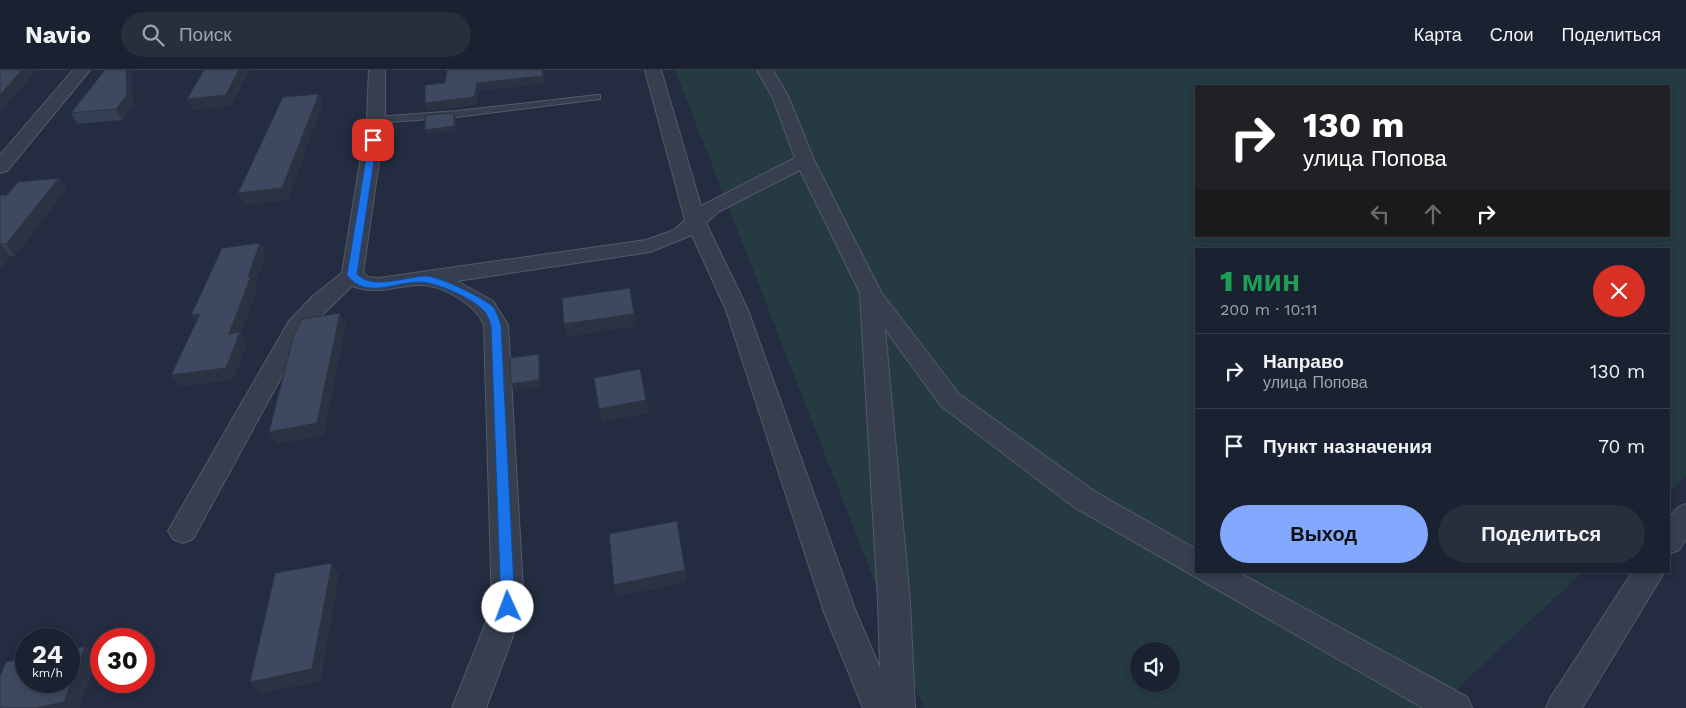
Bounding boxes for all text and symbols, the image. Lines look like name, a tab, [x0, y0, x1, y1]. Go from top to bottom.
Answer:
search box	[121, 12, 471, 57]
text: Navio	[25, 21, 91, 49]
icon: search	[139, 21, 167, 49]
text: Поиск	[179, 23, 232, 46]
text: Карта	[1414, 24, 1462, 45]
text: Слои	[1490, 24, 1534, 45]
text: Поделиться	[1562, 24, 1661, 45]
text: 130 m	[1303, 104, 1404, 146]
icon: right	[1220, 105, 1285, 170]
pin	[352, 119, 394, 161]
icon: arrive	[359, 126, 387, 154]
text: улица Попова	[1303, 146, 1447, 171]
icon: left	[1366, 200, 1394, 228]
icon: ahead	[1419, 200, 1447, 228]
icon: right	[1472, 200, 1500, 228]
text: 1 мин	[1220, 263, 1300, 298]
button: close	[1593, 265, 1645, 317]
text: 200 m · 10:11	[1220, 300, 1318, 319]
text: Направо	[1263, 350, 1344, 373]
icon: right	[1220, 357, 1248, 385]
text: 130 m	[1590, 360, 1645, 383]
text: улица Попова	[1263, 373, 1368, 392]
icon: arrive	[1220, 432, 1248, 460]
text: Пункт назначения	[1263, 435, 1432, 458]
text: 70 m	[1598, 435, 1645, 458]
button: Выход	[1220, 505, 1428, 563]
button: Поделиться	[1438, 505, 1645, 563]
position arrow	[481, 580, 533, 632]
speed limit sign: 30	[90, 628, 155, 693]
text: 24	[32, 640, 63, 669]
map controls	[1130, 642, 1180, 692]
button: sound	[1130, 642, 1180, 692]
text: km/h	[32, 666, 63, 680]

